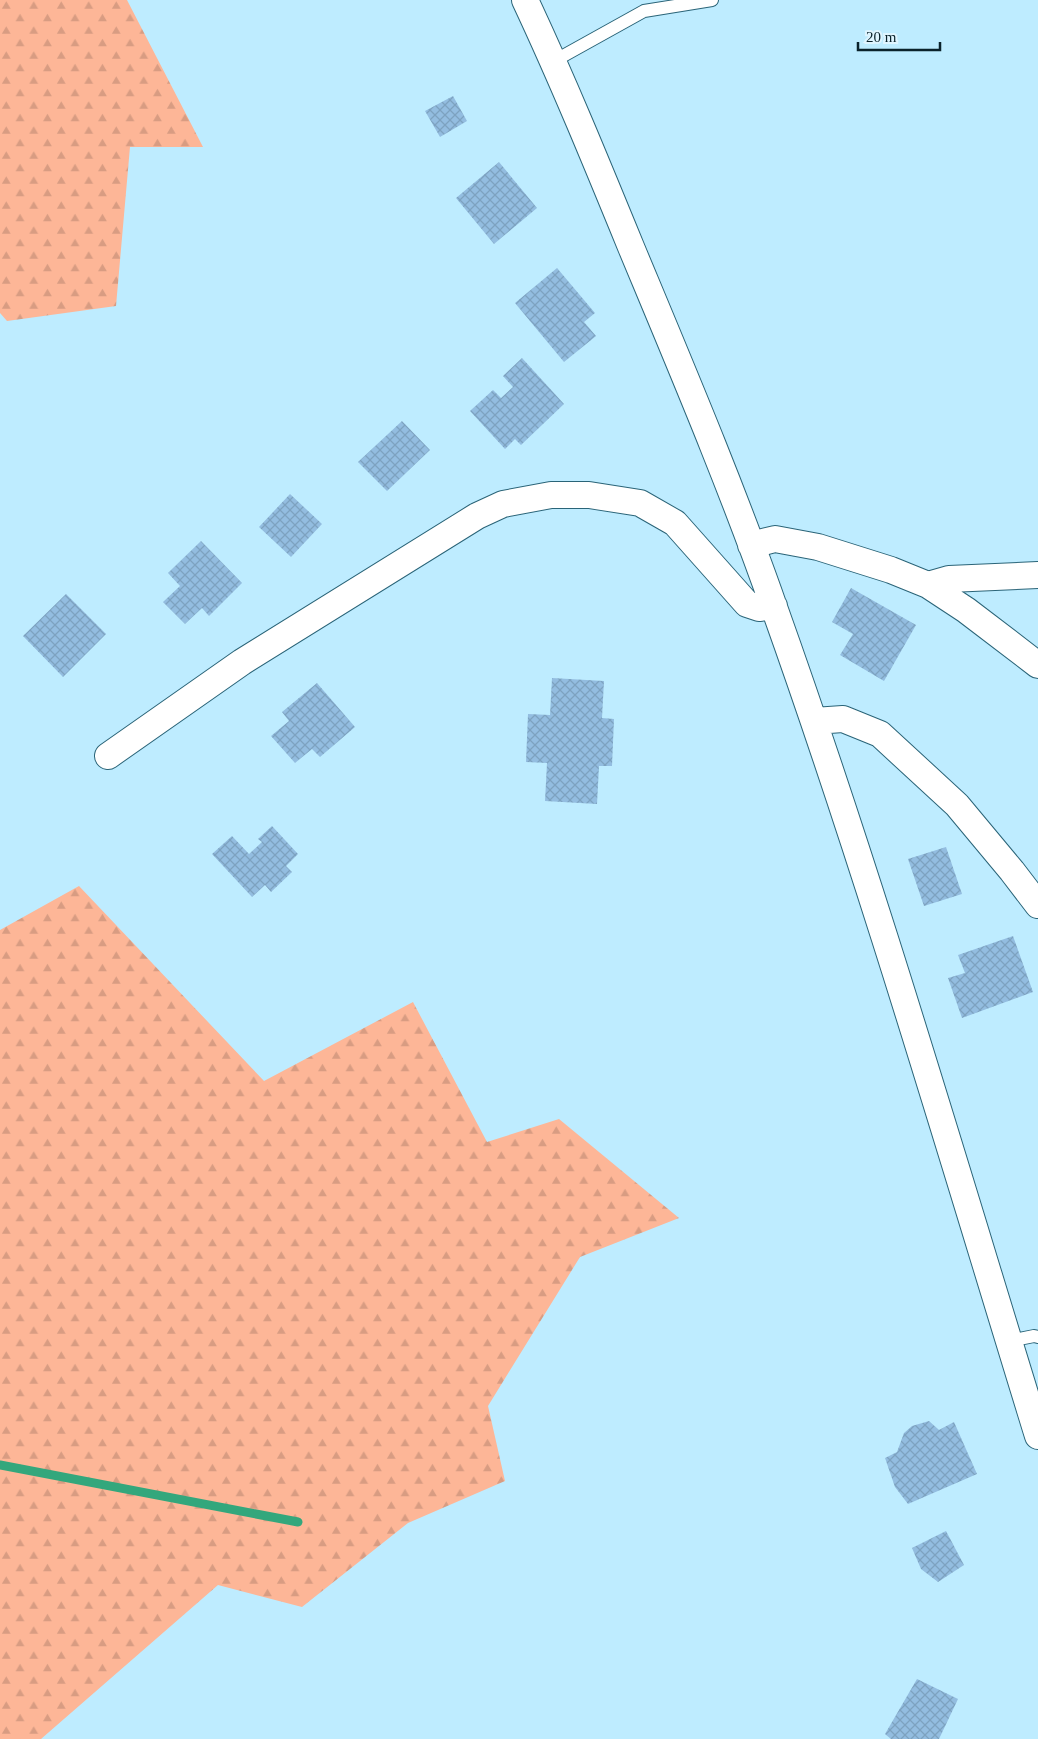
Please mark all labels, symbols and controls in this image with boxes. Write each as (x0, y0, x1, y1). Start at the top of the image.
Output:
scale bar (858, 20, 940, 52)
text: 20 m (866, 29, 897, 45)

